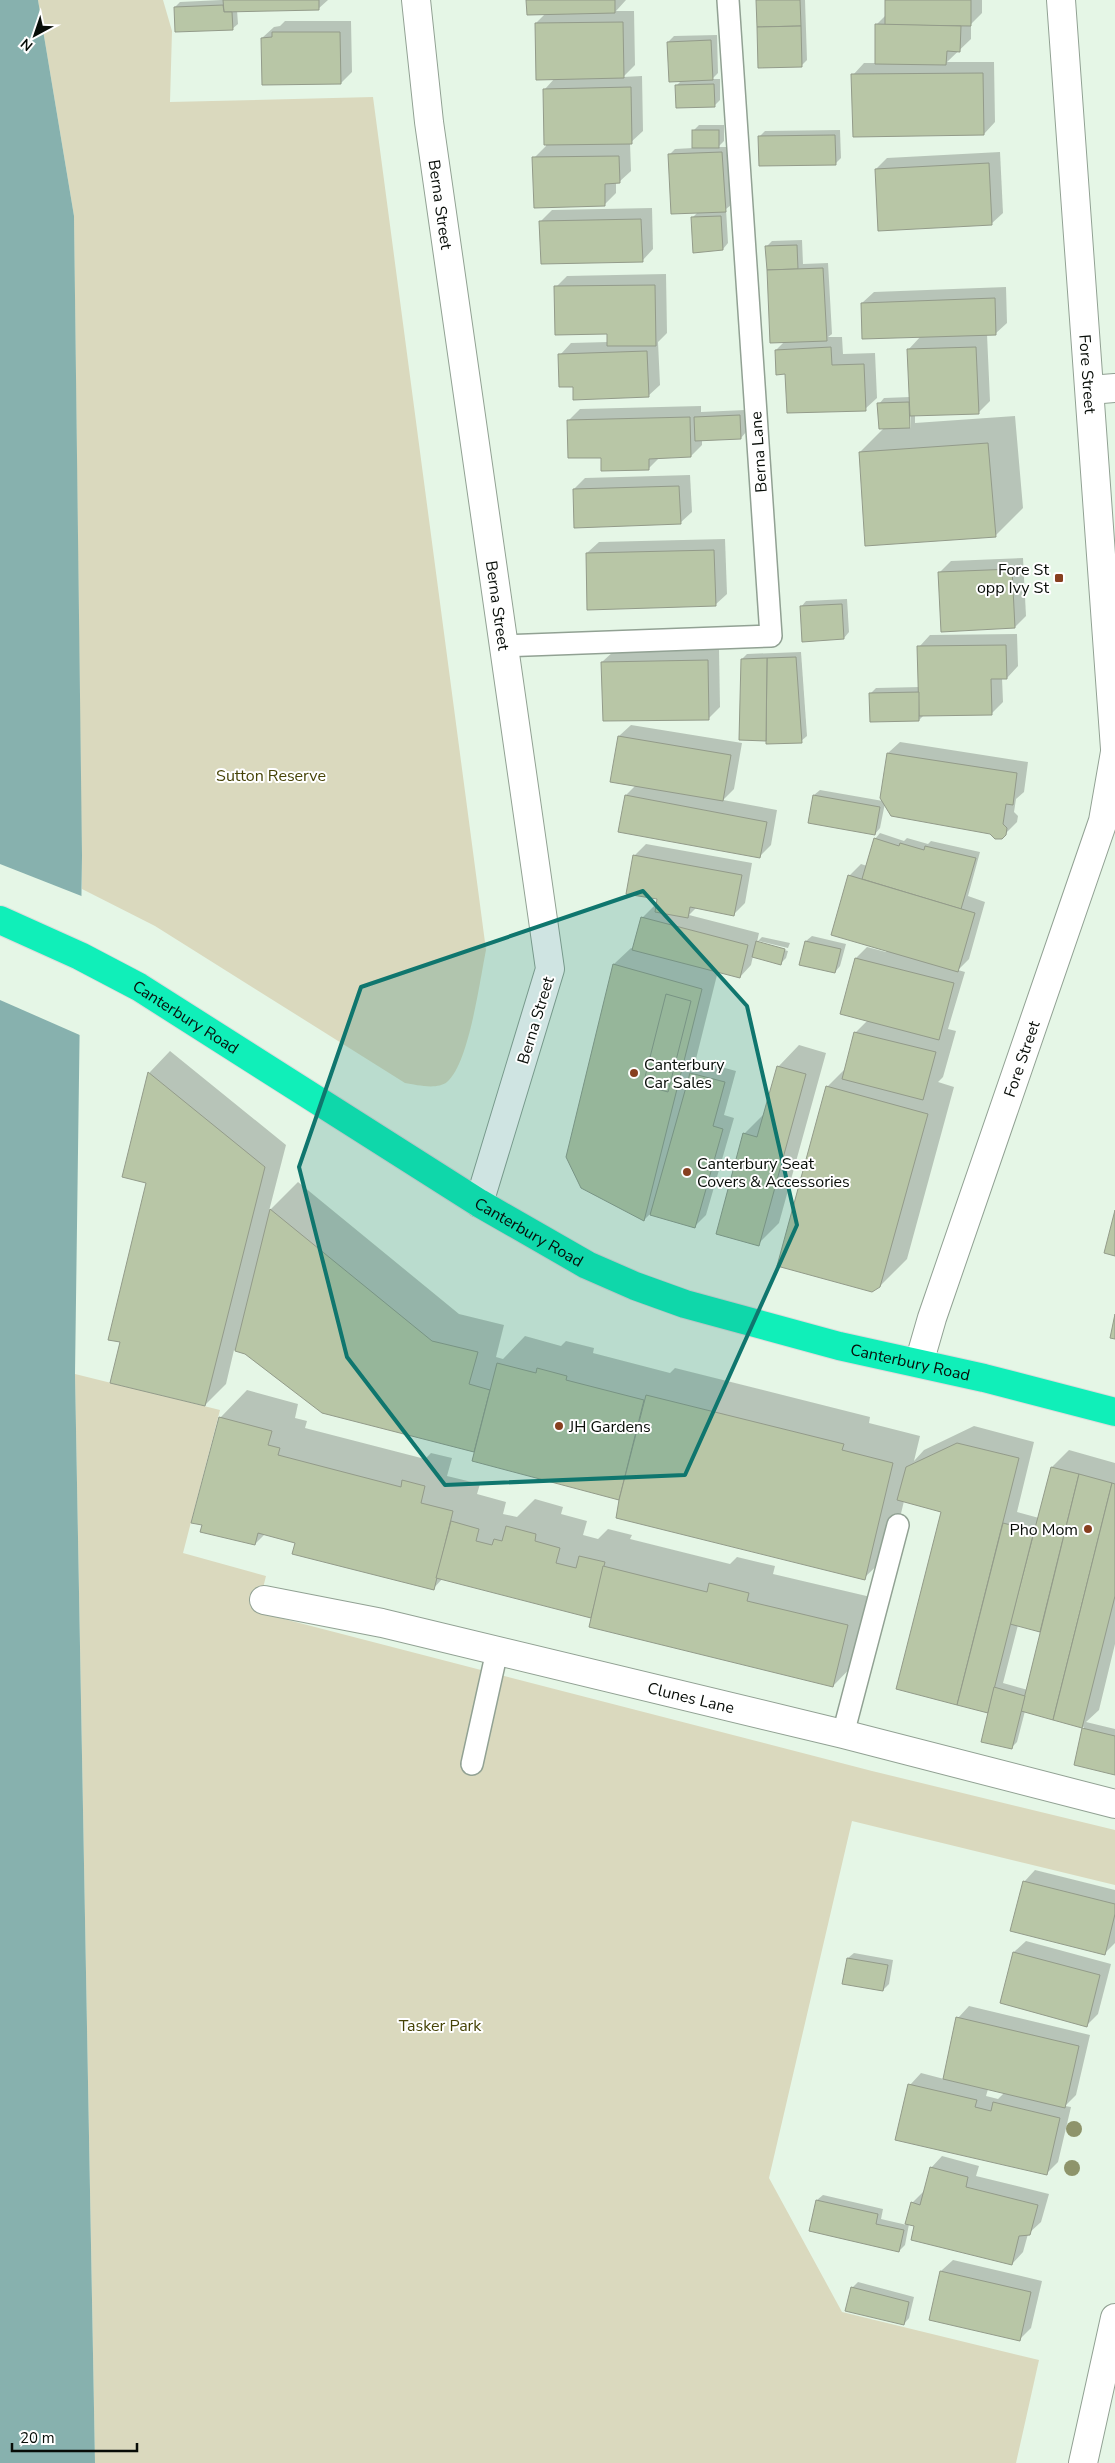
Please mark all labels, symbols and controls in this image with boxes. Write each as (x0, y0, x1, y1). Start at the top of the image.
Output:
north arrow (10, 10, 60, 60)
text: N (17, 34, 37, 55)
street label: Berna Street (423, 158, 457, 251)
street label: Fore Street (1073, 334, 1101, 415)
street label: Berna Lane (745, 411, 773, 493)
street label: Berna Street (480, 559, 514, 652)
place label: Fore St opp Ivy St (977, 559, 1049, 599)
marker: Fore St opp Ivy St (1053, 572, 1065, 584)
park label: Sutton Reserve (216, 765, 326, 787)
street label: Berna Street (512, 973, 560, 1067)
street label: Canterbury Road (129, 976, 243, 1060)
street label: Fore Street (999, 1018, 1046, 1100)
place label: Canterbury Car Sales (644, 1054, 725, 1094)
marker: Canterbury Car Sales (628, 1067, 640, 1079)
place label: Canterbury Seat Covers & Accessories (697, 1153, 850, 1193)
marker: Canterbury Seat Covers & Accessories (681, 1166, 693, 1178)
street label: Canterbury Road (470, 1193, 587, 1273)
street label: Canterbury Road (848, 1339, 972, 1387)
place label: JH Gardens (568, 1416, 651, 1438)
marker: JH Gardens (553, 1420, 565, 1432)
place label: Pho Mom (1010, 1519, 1078, 1541)
marker: Pho Mom (1082, 1523, 1094, 1535)
street label: Clunes Lane (645, 1677, 736, 1719)
park label: Tasker Park (399, 2015, 482, 2037)
scale bar (12, 2420, 138, 2452)
text: 20 m (20, 2428, 55, 2448)

